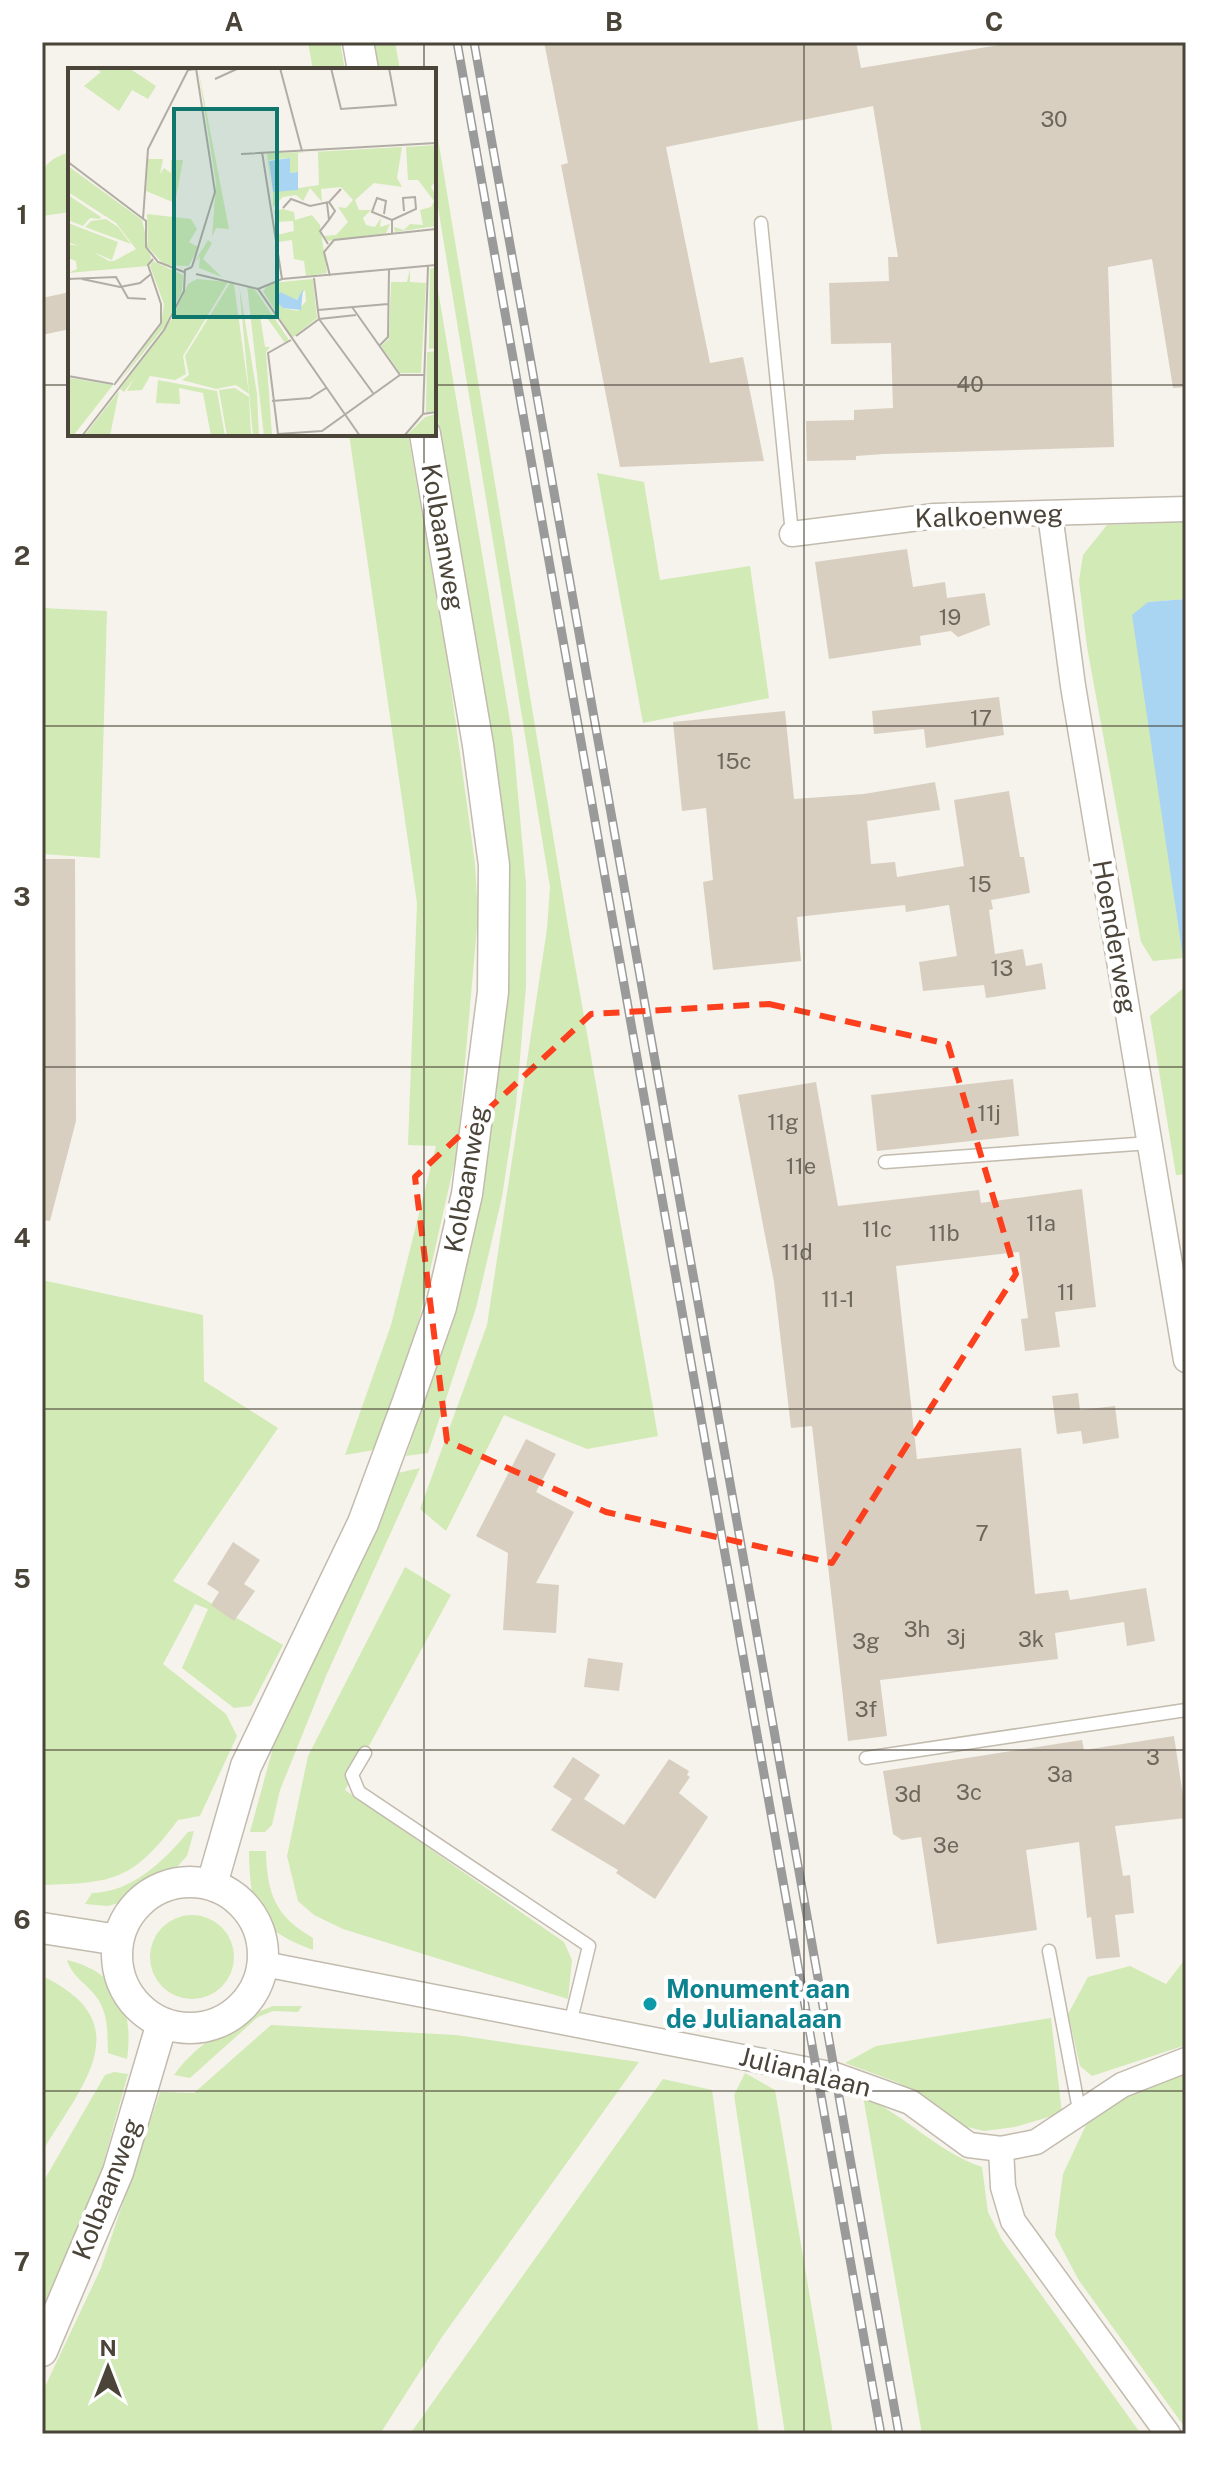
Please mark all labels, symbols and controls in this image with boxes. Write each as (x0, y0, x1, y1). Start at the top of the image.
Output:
text: A (225, 6, 244, 37)
text: B (605, 6, 623, 37)
text: C (985, 6, 1003, 37)
inset map (68, 68, 436, 436)
house number: 30 (1040, 106, 1068, 132)
text: 1 (16, 199, 28, 230)
house number: 40 (956, 371, 984, 397)
street label: Kolbaanweg (415, 461, 472, 613)
street label: Kalkoenweg (914, 497, 1064, 534)
text: 2 (14, 540, 30, 571)
house number: 19 (939, 604, 961, 630)
house number: 17 (970, 705, 992, 731)
house number: 15c (716, 748, 752, 774)
street label: Hoenderweg (1087, 858, 1144, 1016)
house number: 15 (968, 871, 992, 897)
text: 3 (13, 881, 31, 912)
house number: 13 (991, 955, 1013, 981)
house number: 11j (977, 1100, 1001, 1126)
street label: Kolbaanweg (437, 1103, 494, 1255)
house number: 11g (767, 1109, 799, 1135)
house number: 11e (786, 1153, 816, 1179)
house number: 11a (1026, 1210, 1056, 1236)
house number: 11c (862, 1216, 892, 1242)
house number: 11b (928, 1220, 960, 1246)
text: 4 (13, 1222, 31, 1253)
house number: 11d (781, 1239, 813, 1265)
house number: 11 (1057, 1279, 1075, 1305)
house number: 11-1 (821, 1286, 855, 1312)
house number: 7 (975, 1520, 989, 1546)
text: 5 (13, 1563, 31, 1594)
house number: 3h (904, 1616, 930, 1642)
house number: 3j (946, 1624, 966, 1650)
house number: 3k (1018, 1626, 1044, 1652)
house number: 3g (852, 1628, 880, 1654)
house number: 3f (855, 1696, 878, 1722)
house number: 3 (1146, 1744, 1160, 1770)
house number: 3a (1047, 1761, 1073, 1787)
house number: 3c (956, 1779, 982, 1805)
house number: 3d (895, 1781, 921, 1807)
house number: 3e (933, 1832, 959, 1858)
text: 6 (13, 1904, 31, 1935)
place label: Monument aan de Julianalaan (666, 1973, 850, 2034)
marker: Monument aan de Julianalaan (641, 1995, 659, 2013)
street label: Julianalaan (736, 2040, 874, 2103)
street label: Kolbaanweg (65, 2114, 148, 2264)
text: 7 (14, 2246, 30, 2277)
north arrow (68, 2328, 148, 2408)
text: N (99, 2335, 117, 2361)

